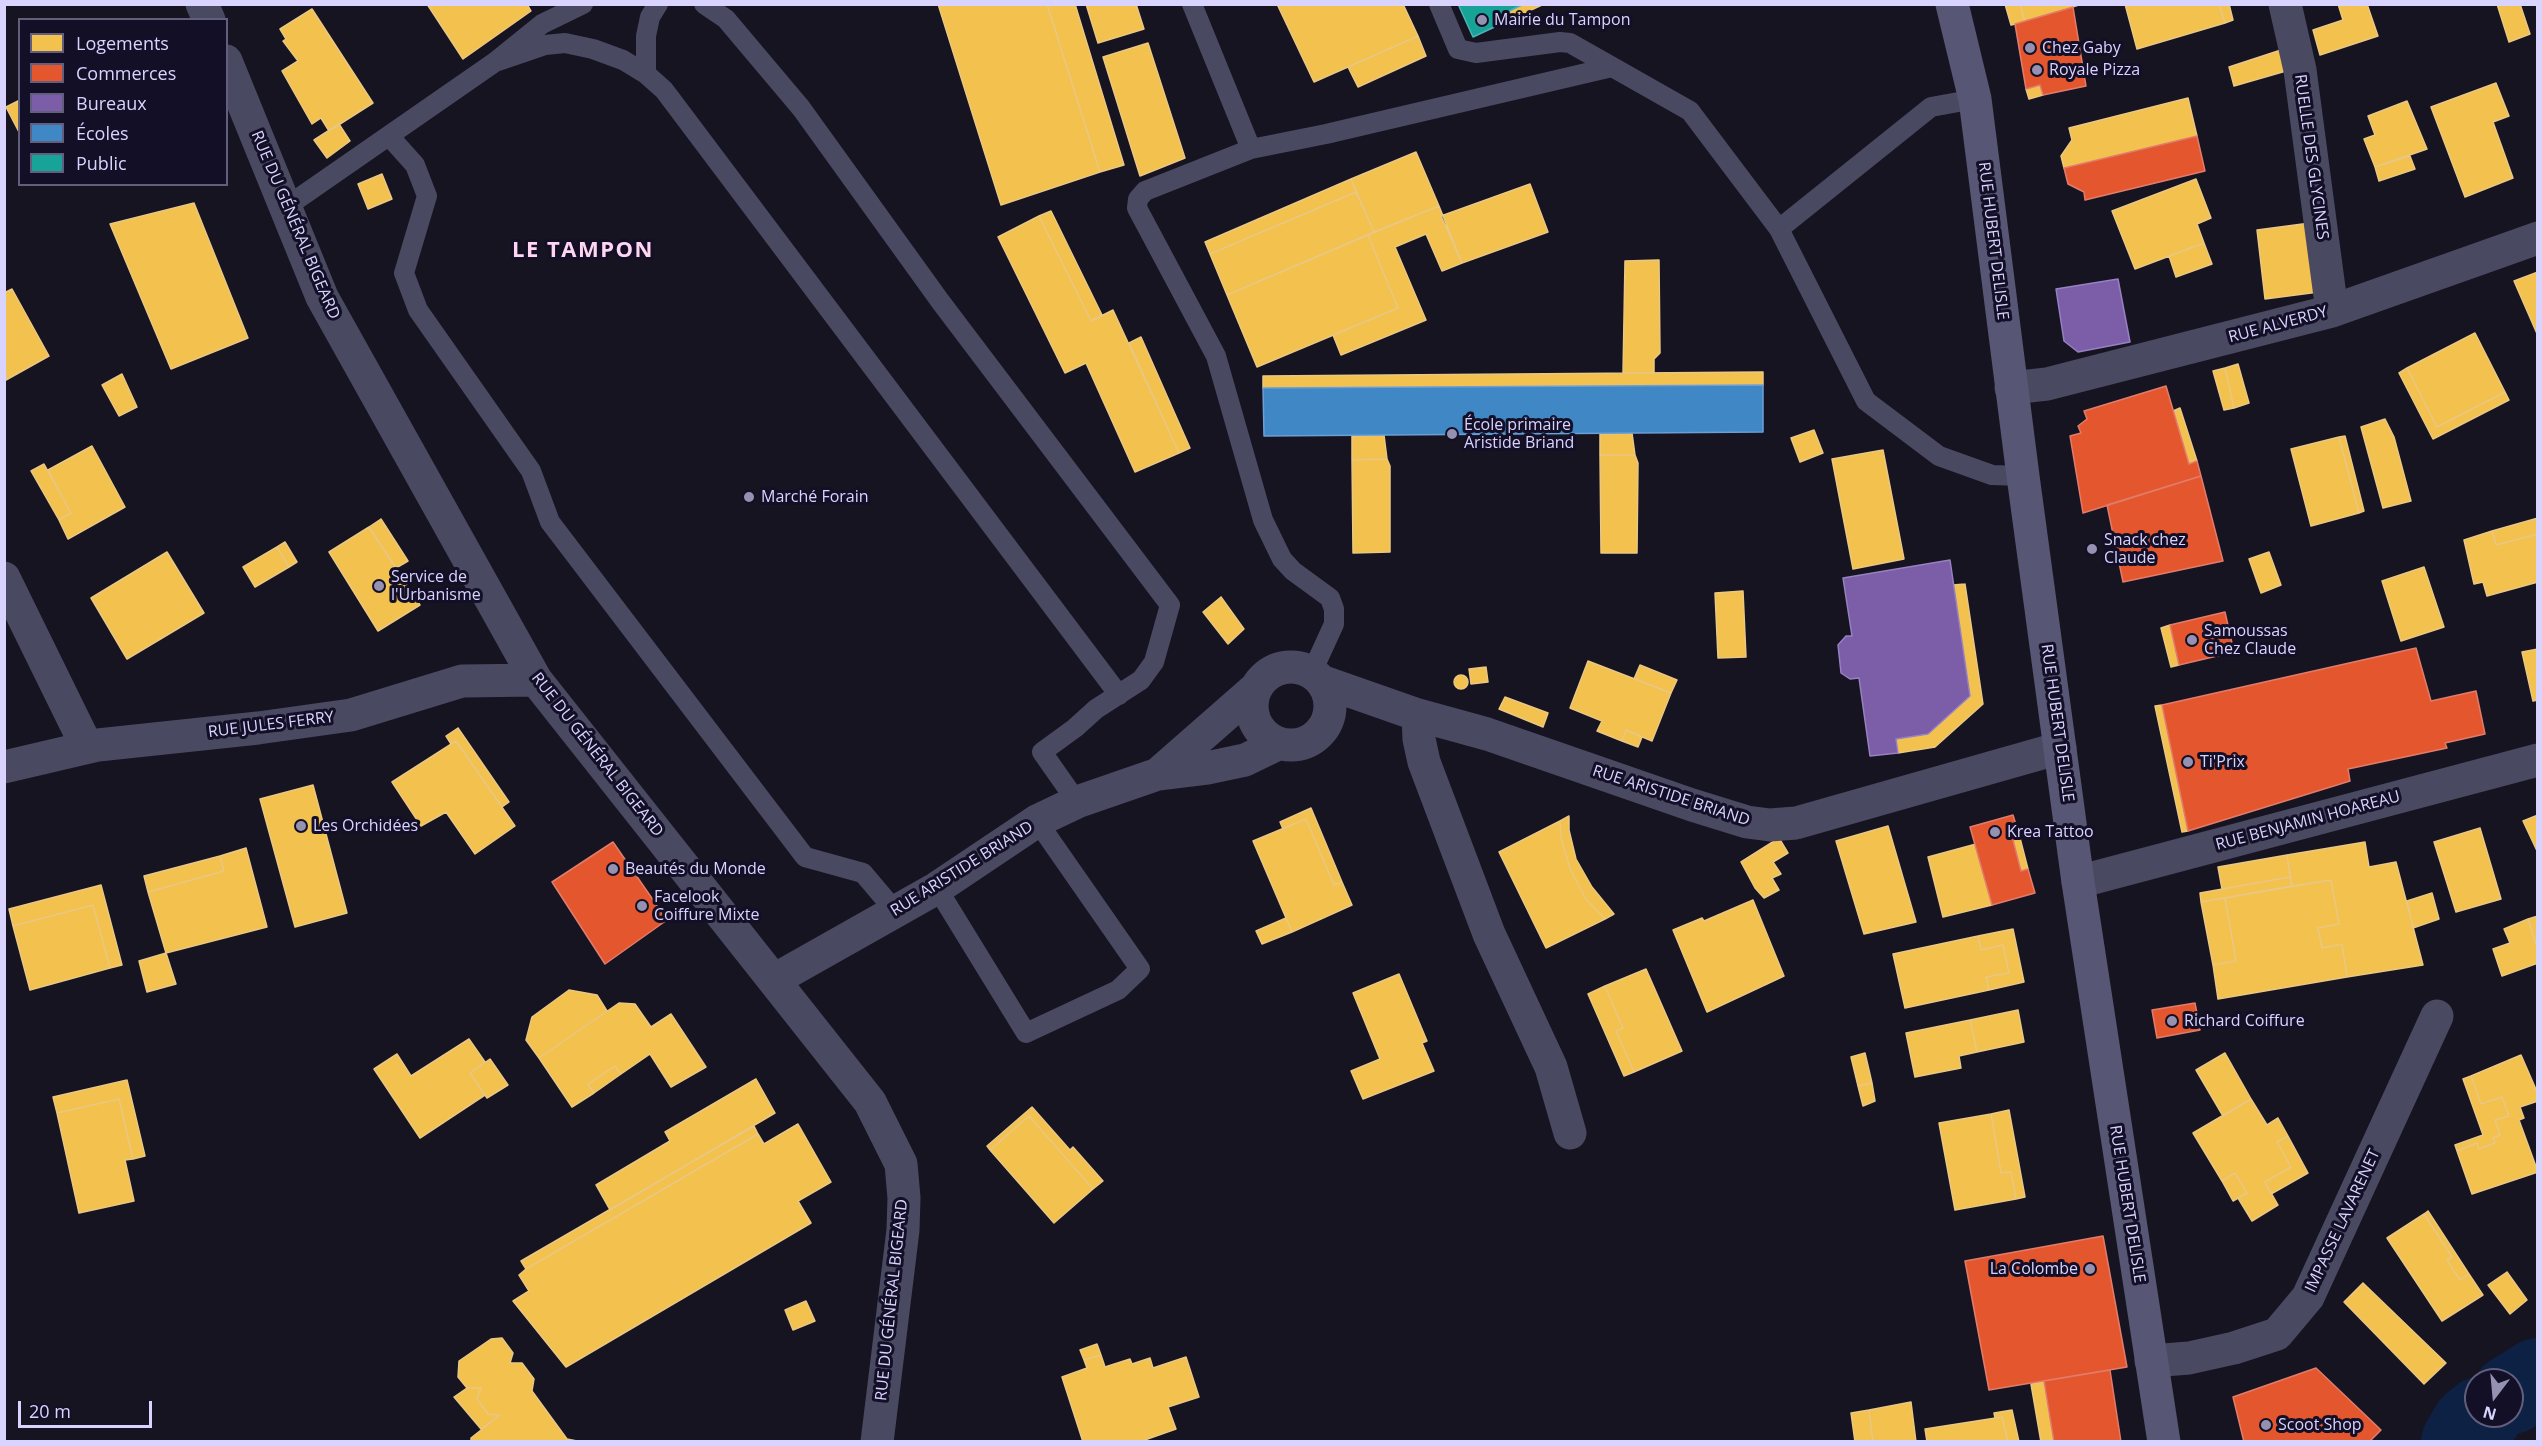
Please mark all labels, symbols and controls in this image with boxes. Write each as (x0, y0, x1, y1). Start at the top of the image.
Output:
place label: Mairie du Tampon (1494, 10, 1631, 30)
marker: Mairie du Tampon (1475, 13, 1489, 27)
legend (18, 18, 228, 186)
text: Logements (76, 31, 169, 55)
place label: Chez Gaby (2042, 38, 2121, 58)
marker: Chez Gaby (2023, 41, 2037, 55)
place label: Royale Pizza (2049, 60, 2140, 80)
text: Commerces (76, 61, 176, 85)
marker: Royale Pizza (2030, 63, 2044, 77)
street label: RUELLE DES GLYCINES (2290, 73, 2332, 241)
text: Bureaux (76, 91, 147, 115)
text: Écoles (76, 121, 129, 145)
street label: RUE DU GÉNÉRAL BIGEARD (247, 128, 343, 322)
text: Public (76, 151, 127, 175)
street label: RUE HUBERT DELISLE (1974, 161, 2012, 321)
district label: LE TAMPON (512, 238, 654, 264)
street label: RUE ALVERDY (2226, 303, 2330, 347)
place label: École primaire Aristide Briand (1464, 415, 1574, 453)
marker: École primaire Aristide Briand (1445, 427, 1459, 441)
place label: Marché Forain (761, 487, 869, 507)
marker: Marché Forain (742, 490, 756, 504)
place label: Snack chez Claude (2104, 530, 2186, 568)
marker: Snack chez Claude (2085, 542, 2099, 556)
place label: Service de l'Urbanisme (391, 567, 481, 605)
marker: Service de l'Urbanisme (372, 579, 386, 593)
place label: Samoussas Chez Claude (2204, 621, 2296, 659)
marker: Samoussas Chez Claude (2185, 633, 2199, 647)
street label: RUE HUBERT DELISLE (2036, 643, 2078, 803)
street label: RUE DU GÉNÉRAL BIGEARD (527, 669, 667, 841)
street label: RUE JULES FERRY (207, 708, 335, 742)
place label: Ti'Prix (2200, 752, 2245, 772)
marker: Ti'Prix (2181, 755, 2195, 769)
street label: RUE ARISTIDE BRIAND (1590, 761, 1752, 831)
street label: RUE BENJAMIN HOAREAU (2214, 787, 2402, 855)
place label: Les Orchidées (313, 816, 418, 836)
street label: RUE ARISTIDE BRIAND (887, 817, 1037, 921)
marker: Les Orchidées (294, 819, 308, 833)
place label: Krea Tattoo (2007, 822, 2094, 842)
marker: Krea Tattoo (1988, 825, 2002, 839)
place label: Beautés du Monde (625, 859, 766, 879)
marker: Beautés du Monde (606, 862, 620, 876)
place label: Facelook Coiffure Mixte (654, 887, 759, 925)
marker: Facelook Coiffure Mixte (635, 899, 649, 913)
place label: Richard Coiffure (2184, 1011, 2305, 1031)
marker: Richard Coiffure (2165, 1014, 2179, 1028)
street label: RUE HUBERT DELISLE (2105, 1124, 2149, 1284)
street label: IMPASSE LAVARENET (2301, 1146, 2385, 1296)
street label: RUE DU GÉNÉRAL BIGEARD (872, 1198, 912, 1402)
place label: La Colombe (1990, 1259, 2078, 1279)
marker: La Colombe (2083, 1262, 2097, 1276)
north arrow (2464, 1368, 2524, 1428)
scale bar (21, 1389, 154, 1427)
text: 20 m (29, 1399, 71, 1423)
text: N (2480, 1401, 2499, 1426)
place label: Scoot Shop (2278, 1415, 2362, 1435)
marker: Scoot Shop (2259, 1418, 2273, 1432)

